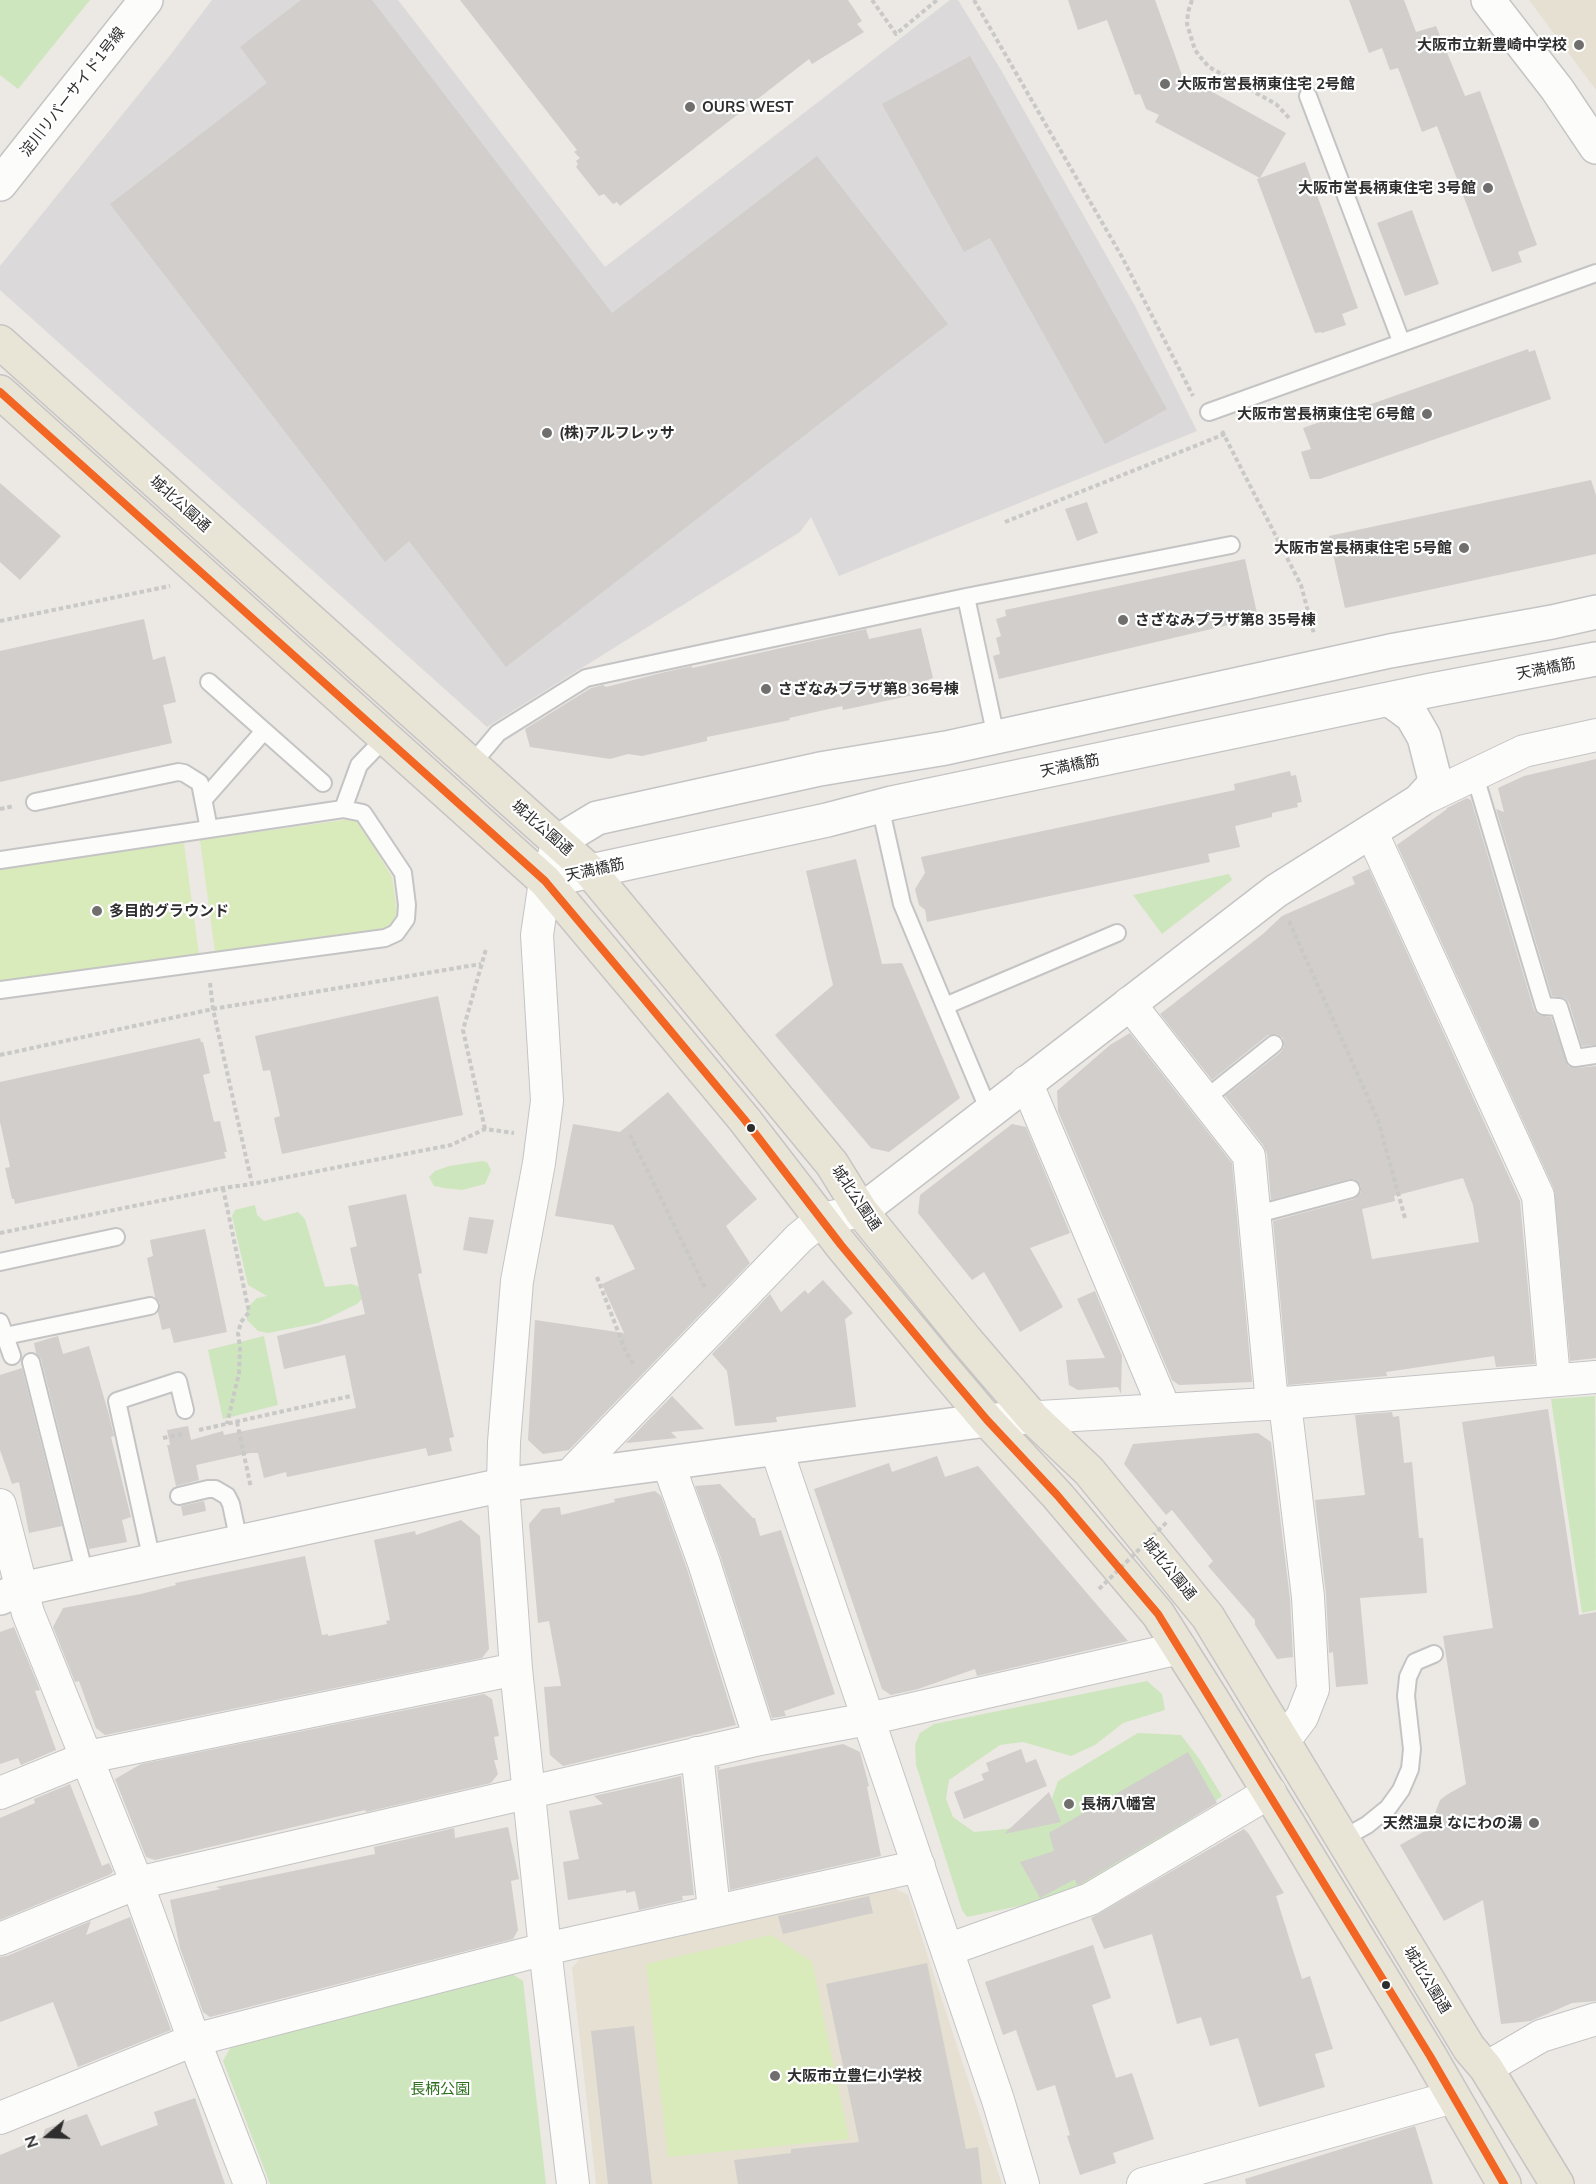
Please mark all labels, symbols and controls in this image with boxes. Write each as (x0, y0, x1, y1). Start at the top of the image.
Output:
street label: 淀川リバーサイド1号線 (17, 24, 129, 160)
place label: 大阪市立新豊崎中学校 (1417, 36, 1567, 54)
marker: 大阪市立新豊崎中学校 (1572, 38, 1586, 52)
place label: 大阪市営長柄東住宅 2号館 (1177, 75, 1355, 93)
marker: 大阪市営長柄東住宅 2号館 (1158, 77, 1172, 91)
place label: OURS WEST (702, 98, 794, 116)
marker: OURS WEST (683, 100, 697, 114)
place label: 大阪市営長柄東住宅 3号館 (1298, 179, 1476, 197)
marker: 大阪市営長柄東住宅 3号館 (1481, 181, 1495, 195)
place label: 大阪市営長柄東住宅 6号館 (1237, 405, 1415, 423)
marker: 大阪市営長柄東住宅 6号館 (1420, 407, 1434, 421)
place label: (株)アルフレッサ (559, 424, 675, 442)
marker: (株)アルフレッサ (540, 426, 554, 440)
street label: 城北公園通 (146, 472, 214, 536)
place label: 大阪市営長柄東住宅 5号館 (1274, 539, 1452, 557)
marker: 大阪市営長柄東住宅 5号館 (1457, 541, 1471, 555)
place label: さざなみプラザ第8 35号棟 (1135, 611, 1316, 629)
marker: さざなみプラザ第8 35号棟 (1116, 613, 1130, 627)
street label: 天満橋筋 (1515, 654, 1577, 684)
place label: さざなみプラザ第8 36号棟 (778, 680, 959, 698)
marker: さざなみプラザ第8 36号棟 (759, 682, 773, 696)
street label: 天満橋筋 (1039, 751, 1101, 781)
street label: 城北公園通 (508, 797, 576, 859)
street label: 天満橋筋 (564, 855, 626, 885)
place label: 多目的グラウンド (109, 902, 229, 920)
marker: 多目的グラウンド (90, 904, 104, 918)
unlabelled marker (745, 1122, 757, 1134)
street label: 城北公園通 (828, 1162, 884, 1234)
street label: 城北公園通 (1138, 1534, 1200, 1604)
place label: 長柄八幡宮 (1081, 1795, 1156, 1813)
marker: 長柄八幡宮 (1062, 1797, 1076, 1811)
place label: 天然温泉 なにわの湯 (1383, 1814, 1522, 1832)
marker: 天然温泉 なにわの湯 (1527, 1816, 1541, 1830)
street label: 城北公園通 (1400, 1943, 1454, 2017)
unlabelled marker (1380, 1979, 1392, 1991)
place label: 大阪市立豊仁小学校 (787, 2067, 922, 2085)
marker: 大阪市立豊仁小学校 (768, 2069, 782, 2083)
park label: 長柄公園 (410, 2080, 470, 2098)
north arrow (18, 2106, 78, 2166)
text: N (20, 2133, 42, 2151)

